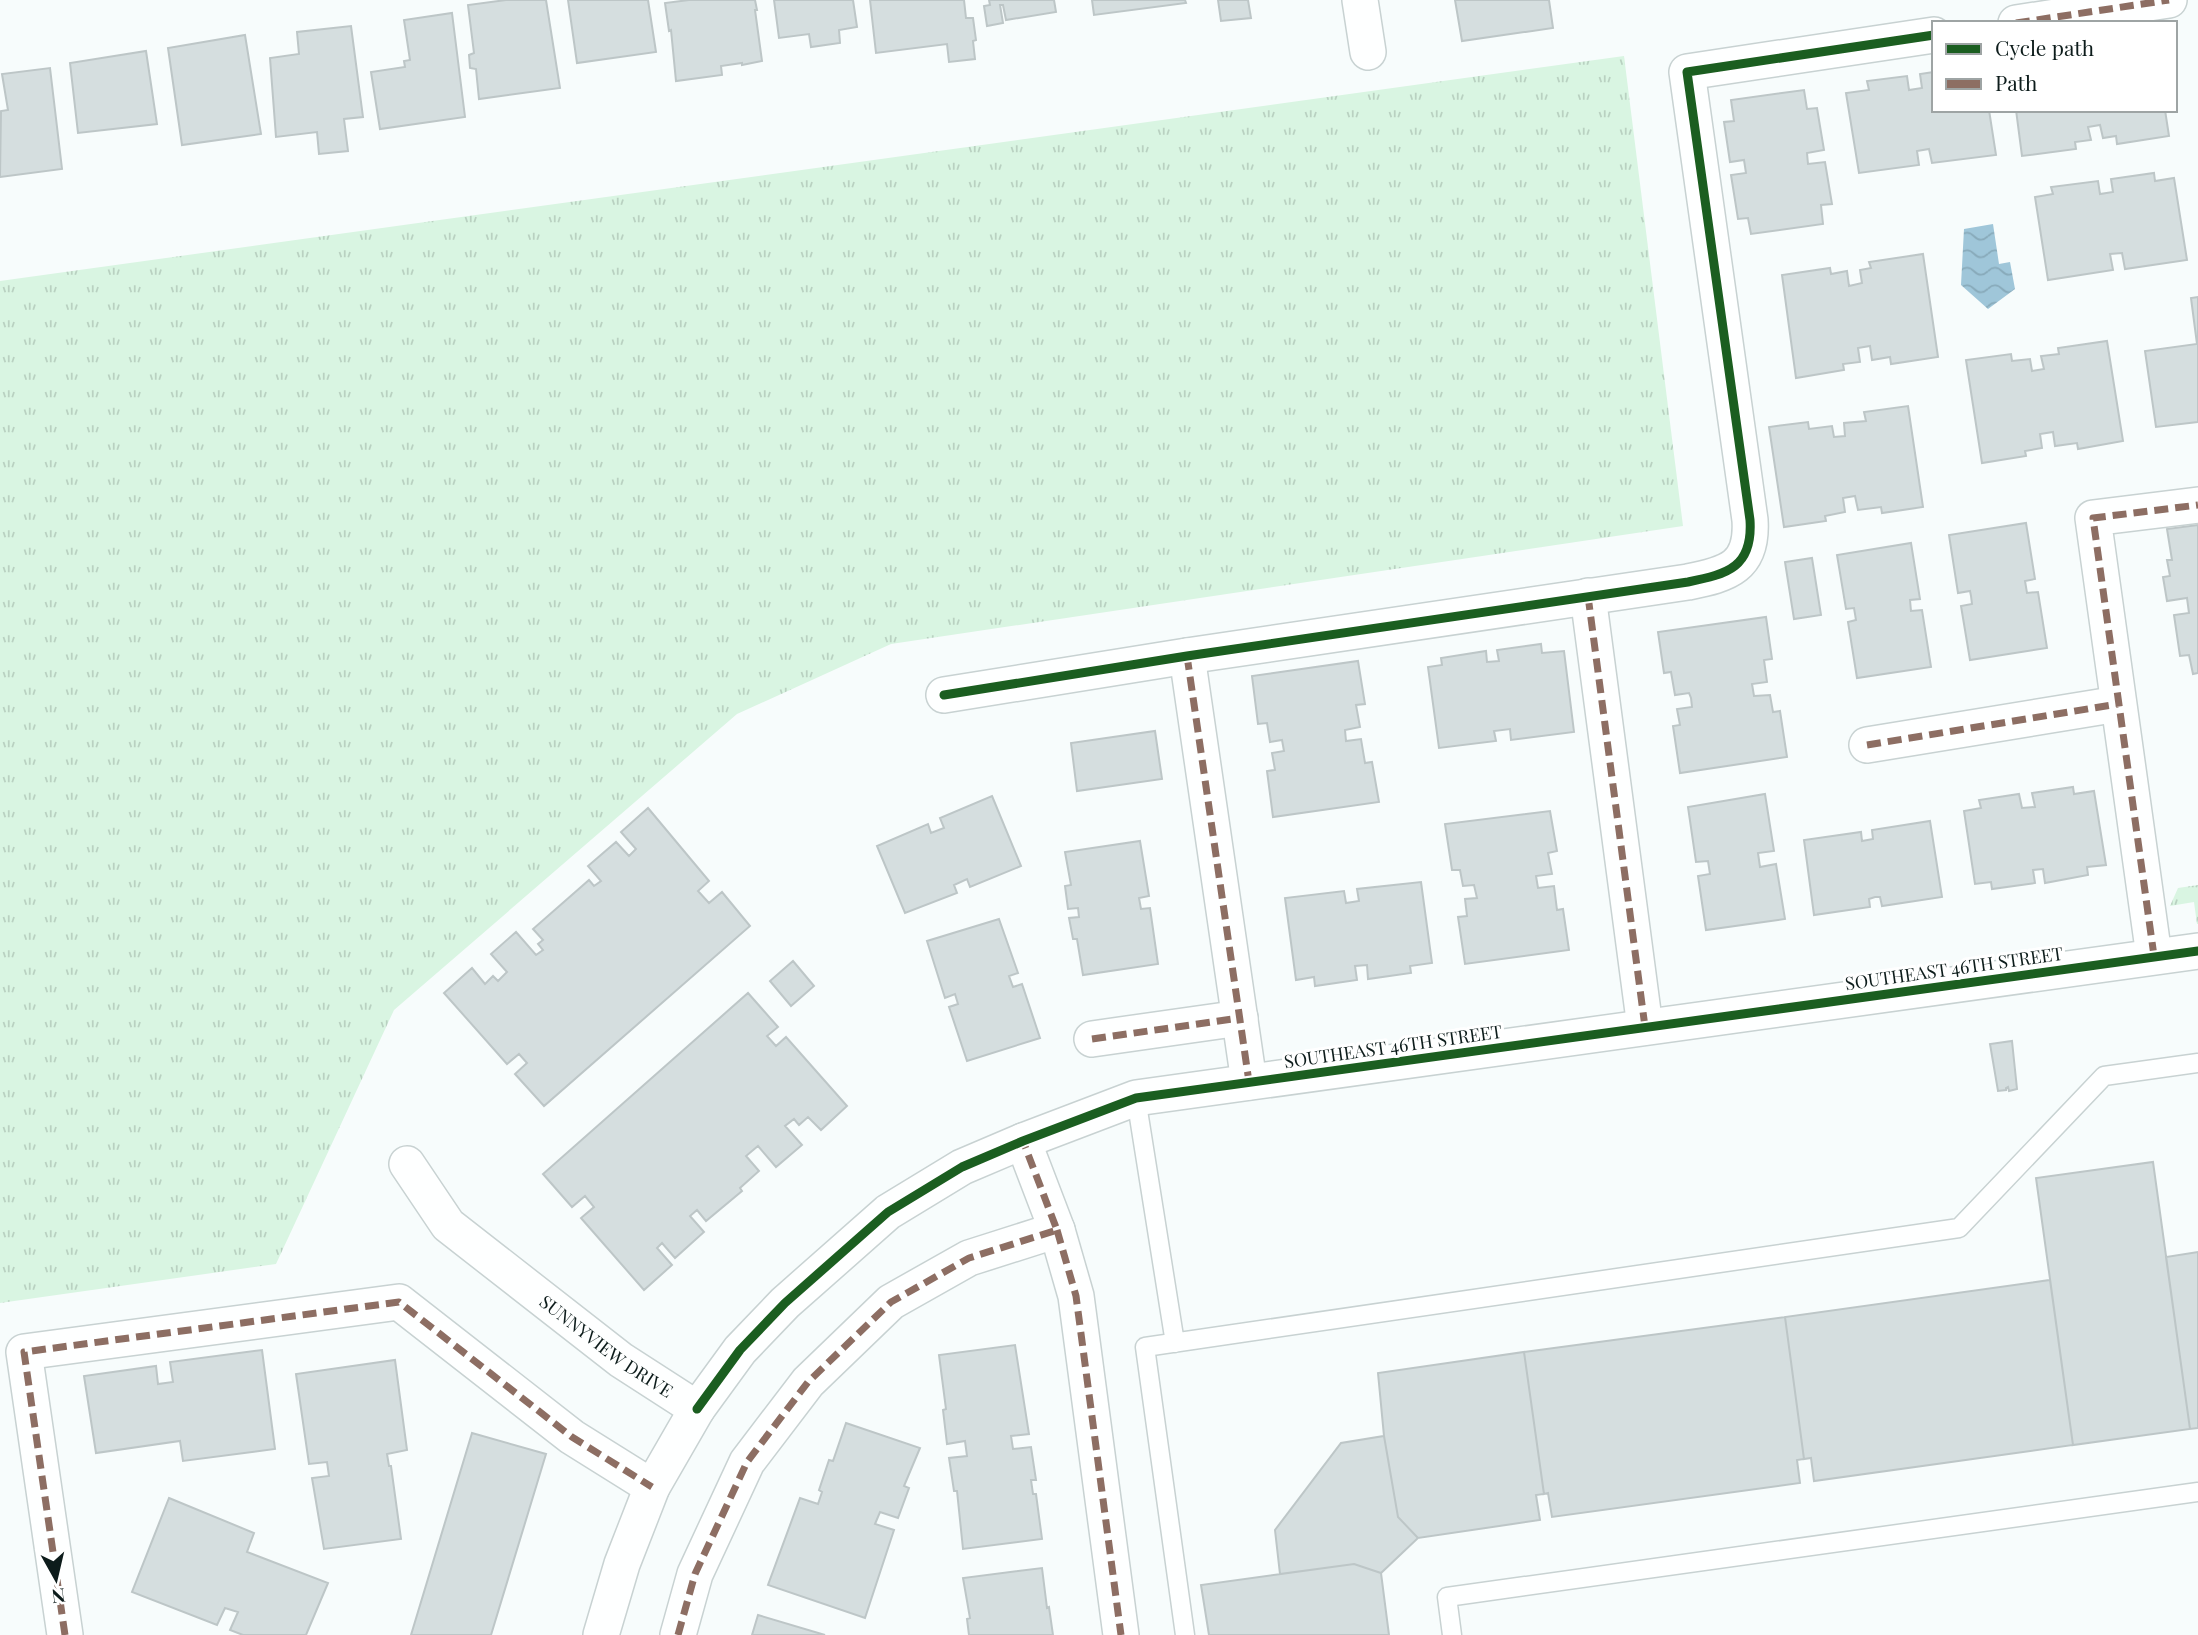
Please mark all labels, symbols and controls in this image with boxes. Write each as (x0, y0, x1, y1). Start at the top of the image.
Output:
legend (1932, 21, 2177, 112)
text: Cycle path (1995, 33, 2095, 61)
text: Path (1995, 68, 2038, 96)
street label: SOUTHEAST 46TH STREET (1843, 941, 2065, 995)
street label: SOUTHEAST 46TH STREET (1282, 1019, 1504, 1073)
street label: SUNNYVIEW DRIVE (535, 1289, 678, 1403)
north arrow (21, 1544, 91, 1614)
text: N (50, 1583, 67, 1611)

